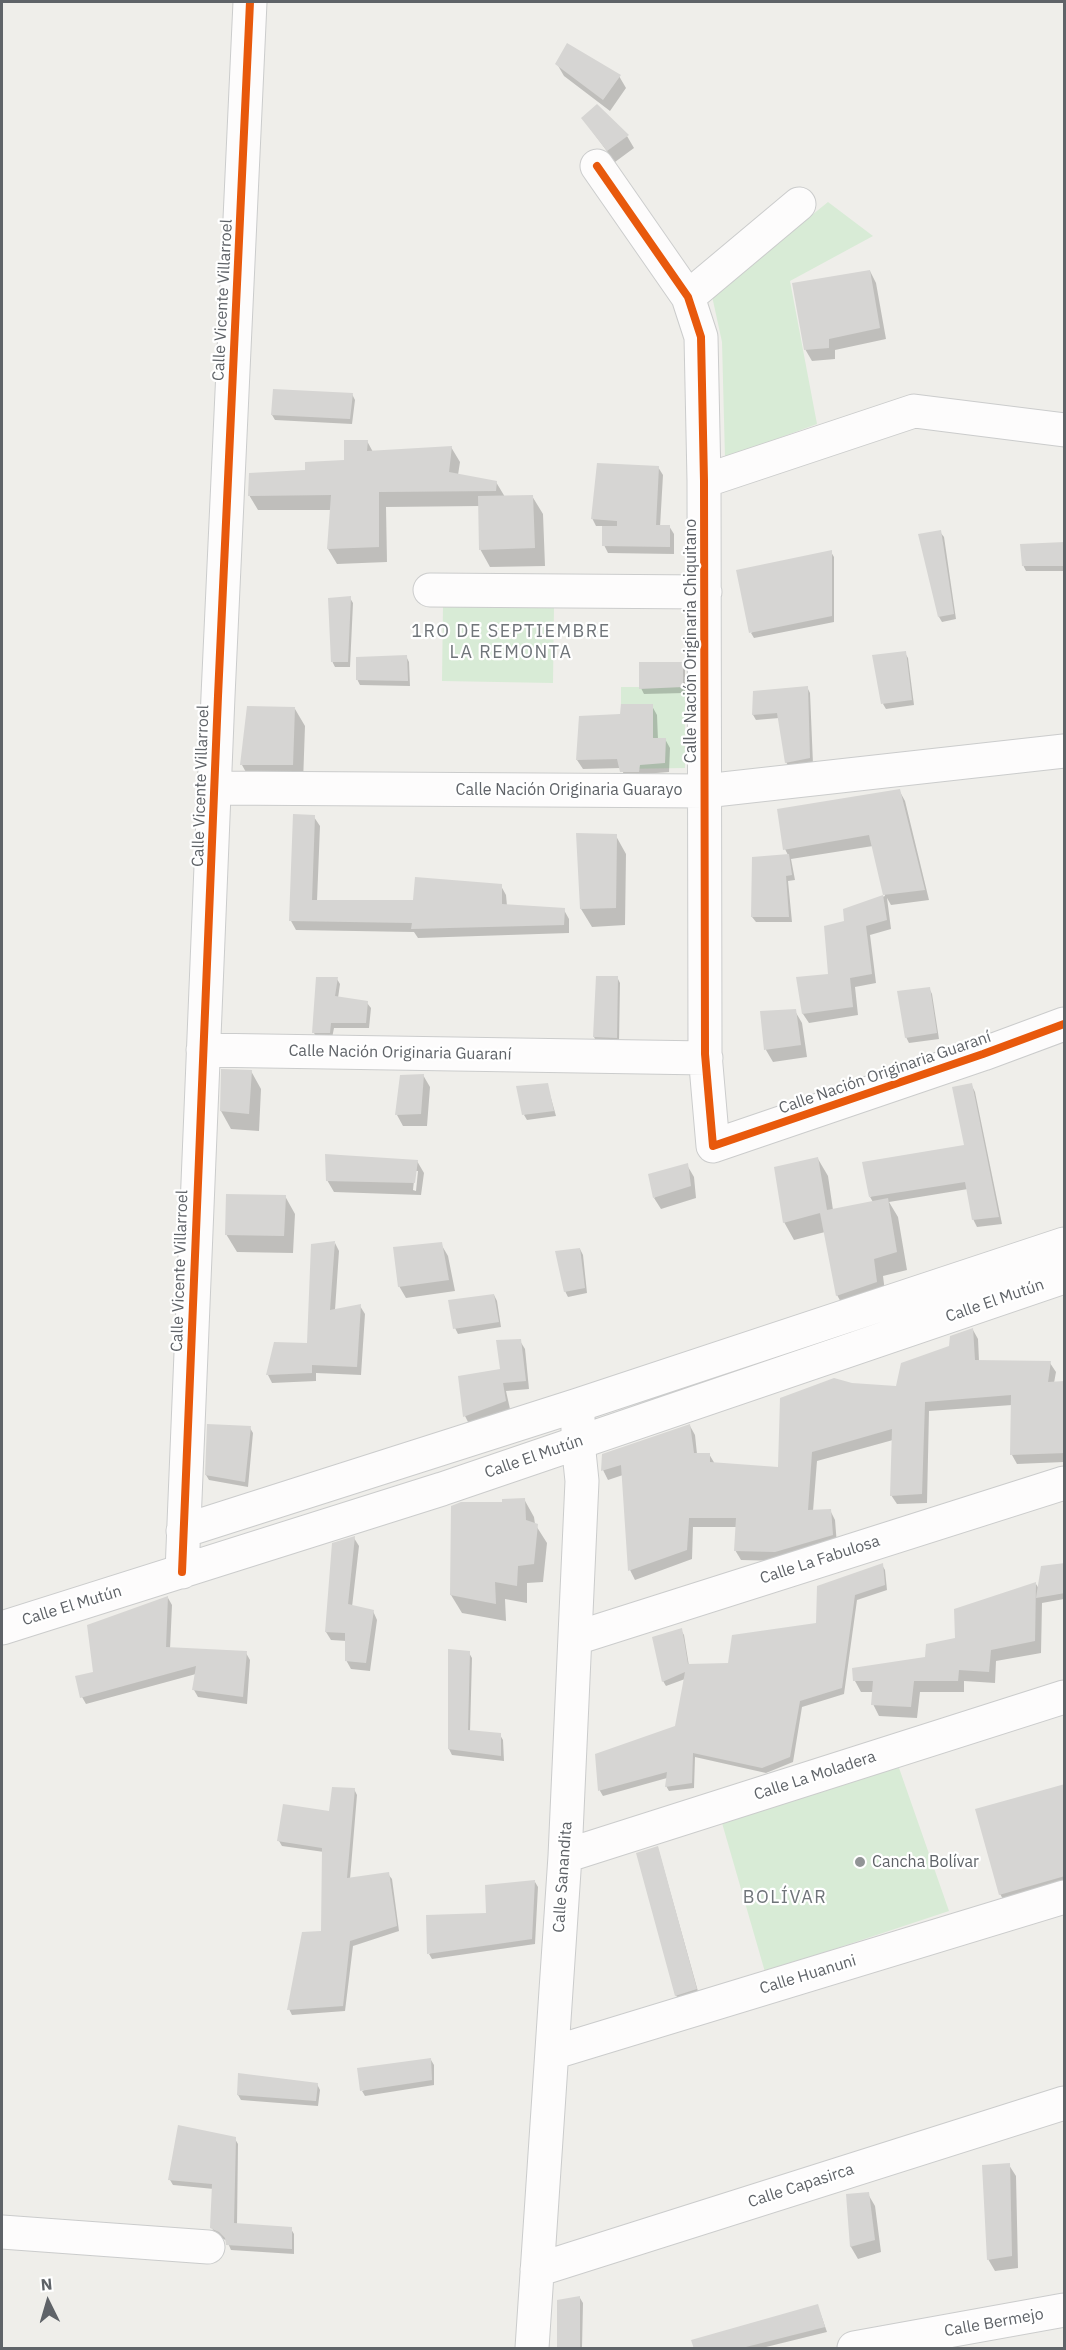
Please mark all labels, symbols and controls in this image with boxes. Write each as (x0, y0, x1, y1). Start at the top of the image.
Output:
street label: Calle Vicente Villarroel (209, 219, 237, 381)
street label: Calle Nación Originaria Chiquitano (681, 519, 701, 763)
district label: 1RO DE SEPTIEMBRE LA REMONTA (411, 621, 611, 664)
street label: Calle Vicente Villarroel (189, 705, 213, 867)
street label: Calle Nación Originaria Guarayo (456, 780, 682, 800)
street label: Calle Nación Originaria Guaraní (776, 1028, 994, 1118)
street label: Calle Nación Originaria Guaraní (288, 1041, 512, 1065)
street label: Calle Vicente Villarroel (168, 1190, 192, 1352)
street label: Calle El Mutún (943, 1275, 1047, 1327)
street label: Calle El Mutún (482, 1431, 586, 1483)
street label: Calle La Fabulosa (758, 1532, 882, 1588)
street label: Calle El Mutún (20, 1582, 124, 1630)
street label: Calle La Moladera (752, 1747, 878, 1805)
street label: Calle Sanandita (550, 1821, 576, 1933)
place label: Cancha Bolívar (872, 1852, 979, 1872)
marker: Cancha Bolívar (853, 1855, 867, 1869)
district label: BOLÍVAR (743, 1887, 827, 1909)
street label: Calle Huanuni (757, 1951, 859, 1999)
street label: Calle Capasirca (746, 2160, 856, 2212)
north arrow (18, 2272, 78, 2332)
text: N (40, 2274, 53, 2295)
street label: Calle Bermejo (943, 2305, 1045, 2341)

